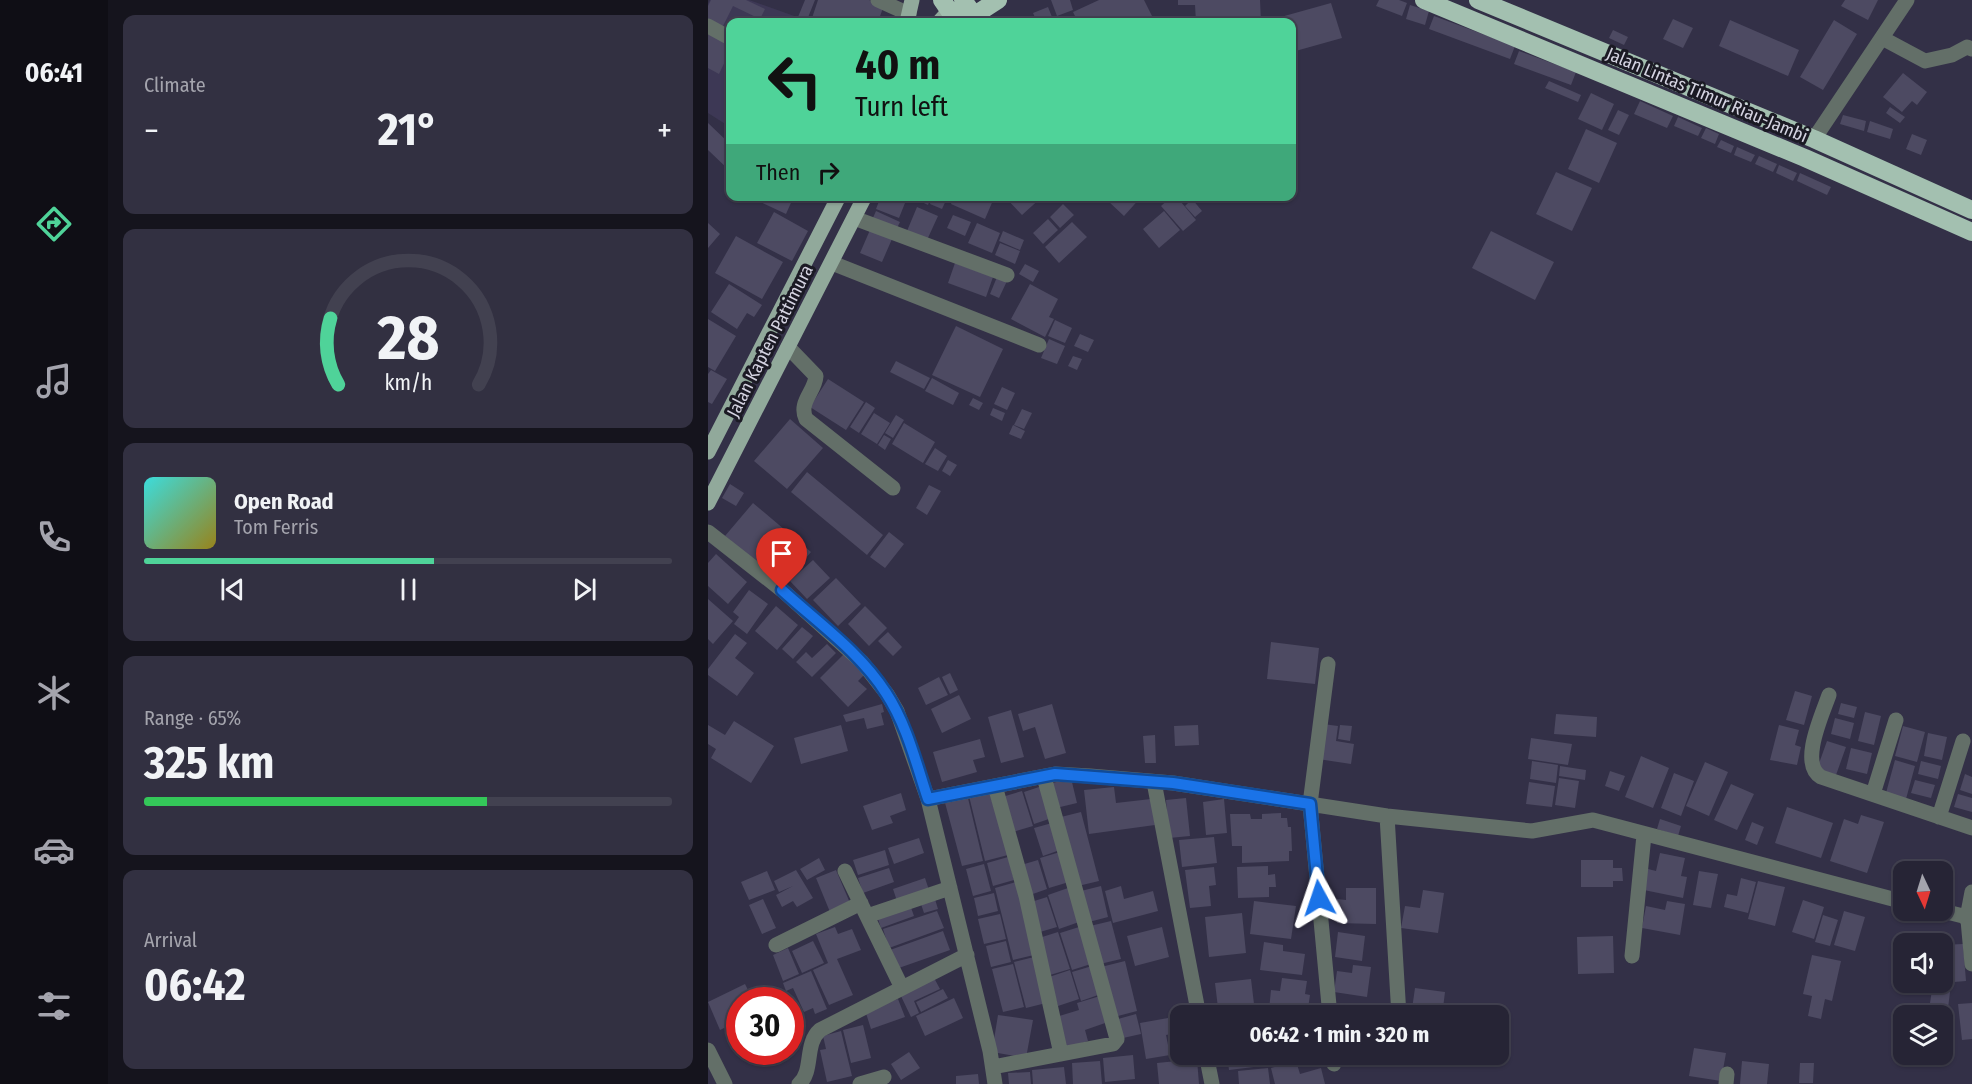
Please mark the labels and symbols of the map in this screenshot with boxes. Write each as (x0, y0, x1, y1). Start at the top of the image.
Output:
street label: Jalan Lintas Timur Riau-Jambi (1603, 43, 1811, 147)
street label: Jalan Kapten Pattimura (722, 261, 818, 421)
pin (756, 528, 807, 590)
north arrow (1893, 861, 1953, 921)
position arrow (1287, 866, 1351, 930)
speed limit sign: 30 (726, 987, 804, 1065)

